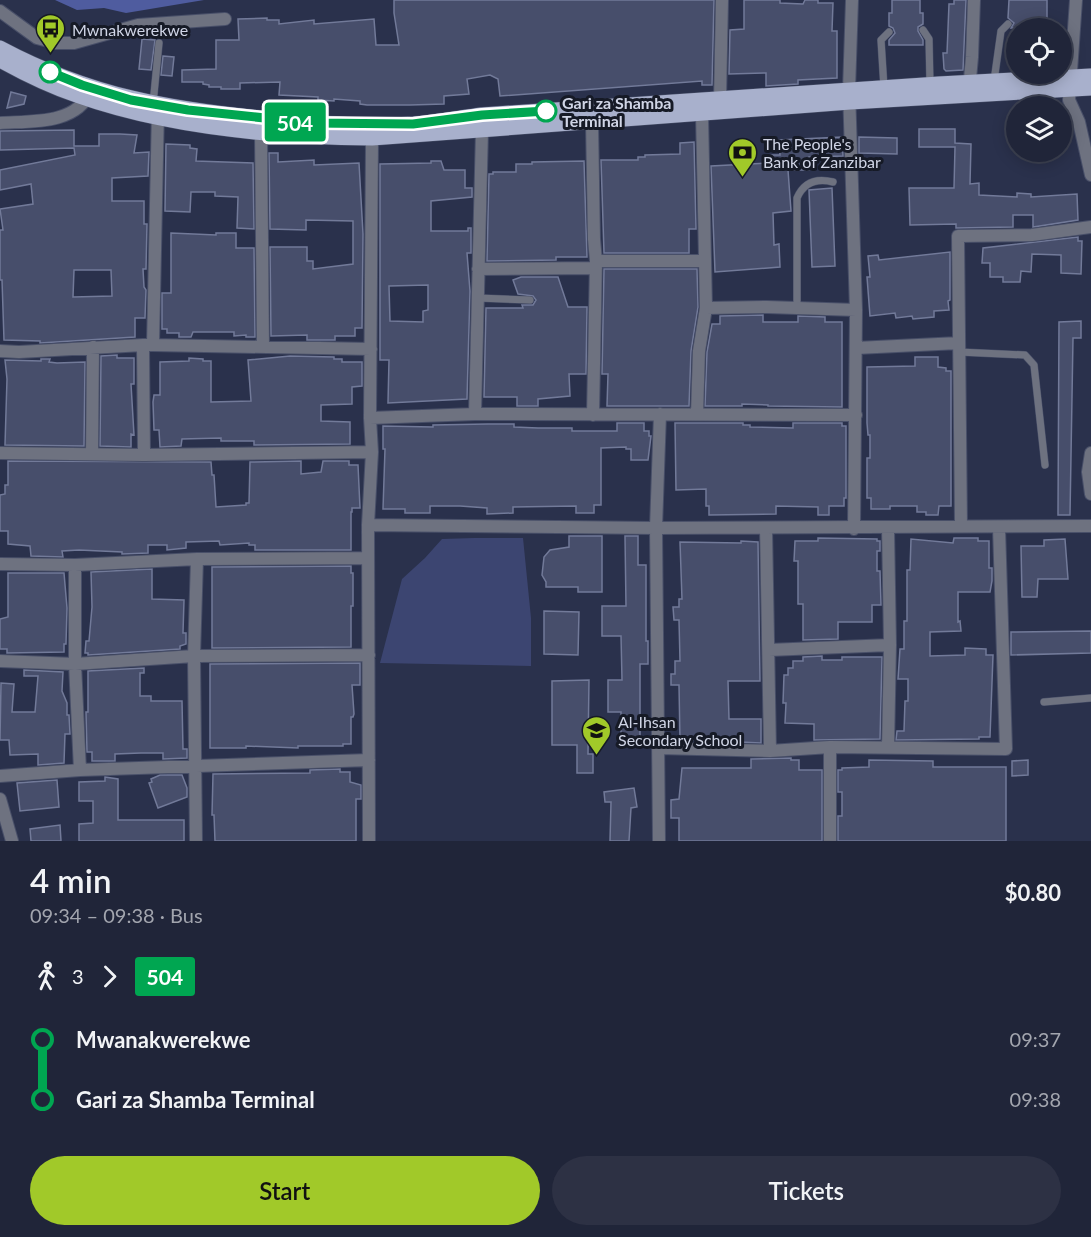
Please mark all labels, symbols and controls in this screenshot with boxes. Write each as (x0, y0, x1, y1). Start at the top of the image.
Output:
bus stop icon: Mwnakwerekwe (35, 13, 67, 55)
map controls (1006, 18, 1072, 162)
button: locate (1006, 18, 1072, 84)
place label: Mwnakwerekwe (72, 20, 188, 39)
unlabelled marker (39, 61, 61, 83)
place label: Gari za Shamba Terminal (562, 93, 671, 130)
button: layers (1006, 96, 1072, 162)
marker: Gari za Shamba Terminal (535, 100, 557, 122)
line badge: 504 (260, 102, 330, 142)
text: 504 (277, 110, 313, 135)
place label: The People's Bank of Zanzibar (763, 134, 881, 171)
bank icon: The People's Bank of Zanzibar (726, 136, 758, 178)
place label: Al-Ihsan Secondary School (618, 712, 742, 749)
school or university icon: Al-Ihsan Secondary School (581, 714, 613, 756)
text: 4 min (30, 860, 111, 900)
text: $0.80 (1005, 879, 1061, 906)
text: 09:34 – 09:38 · Bus (30, 903, 203, 927)
icon: walk (30, 960, 63, 993)
icon: forward (93, 960, 126, 993)
text: 3 (72, 964, 84, 988)
text: 504 (147, 964, 183, 989)
text: Mwanakwerekwe (76, 1026, 250, 1053)
text: 09:37 (1010, 1027, 1061, 1051)
text: Gari za Shamba Terminal (76, 1086, 315, 1113)
text: 09:38 (1010, 1087, 1061, 1111)
button: Start (30, 1156, 540, 1225)
button: Tickets (552, 1156, 1061, 1225)

